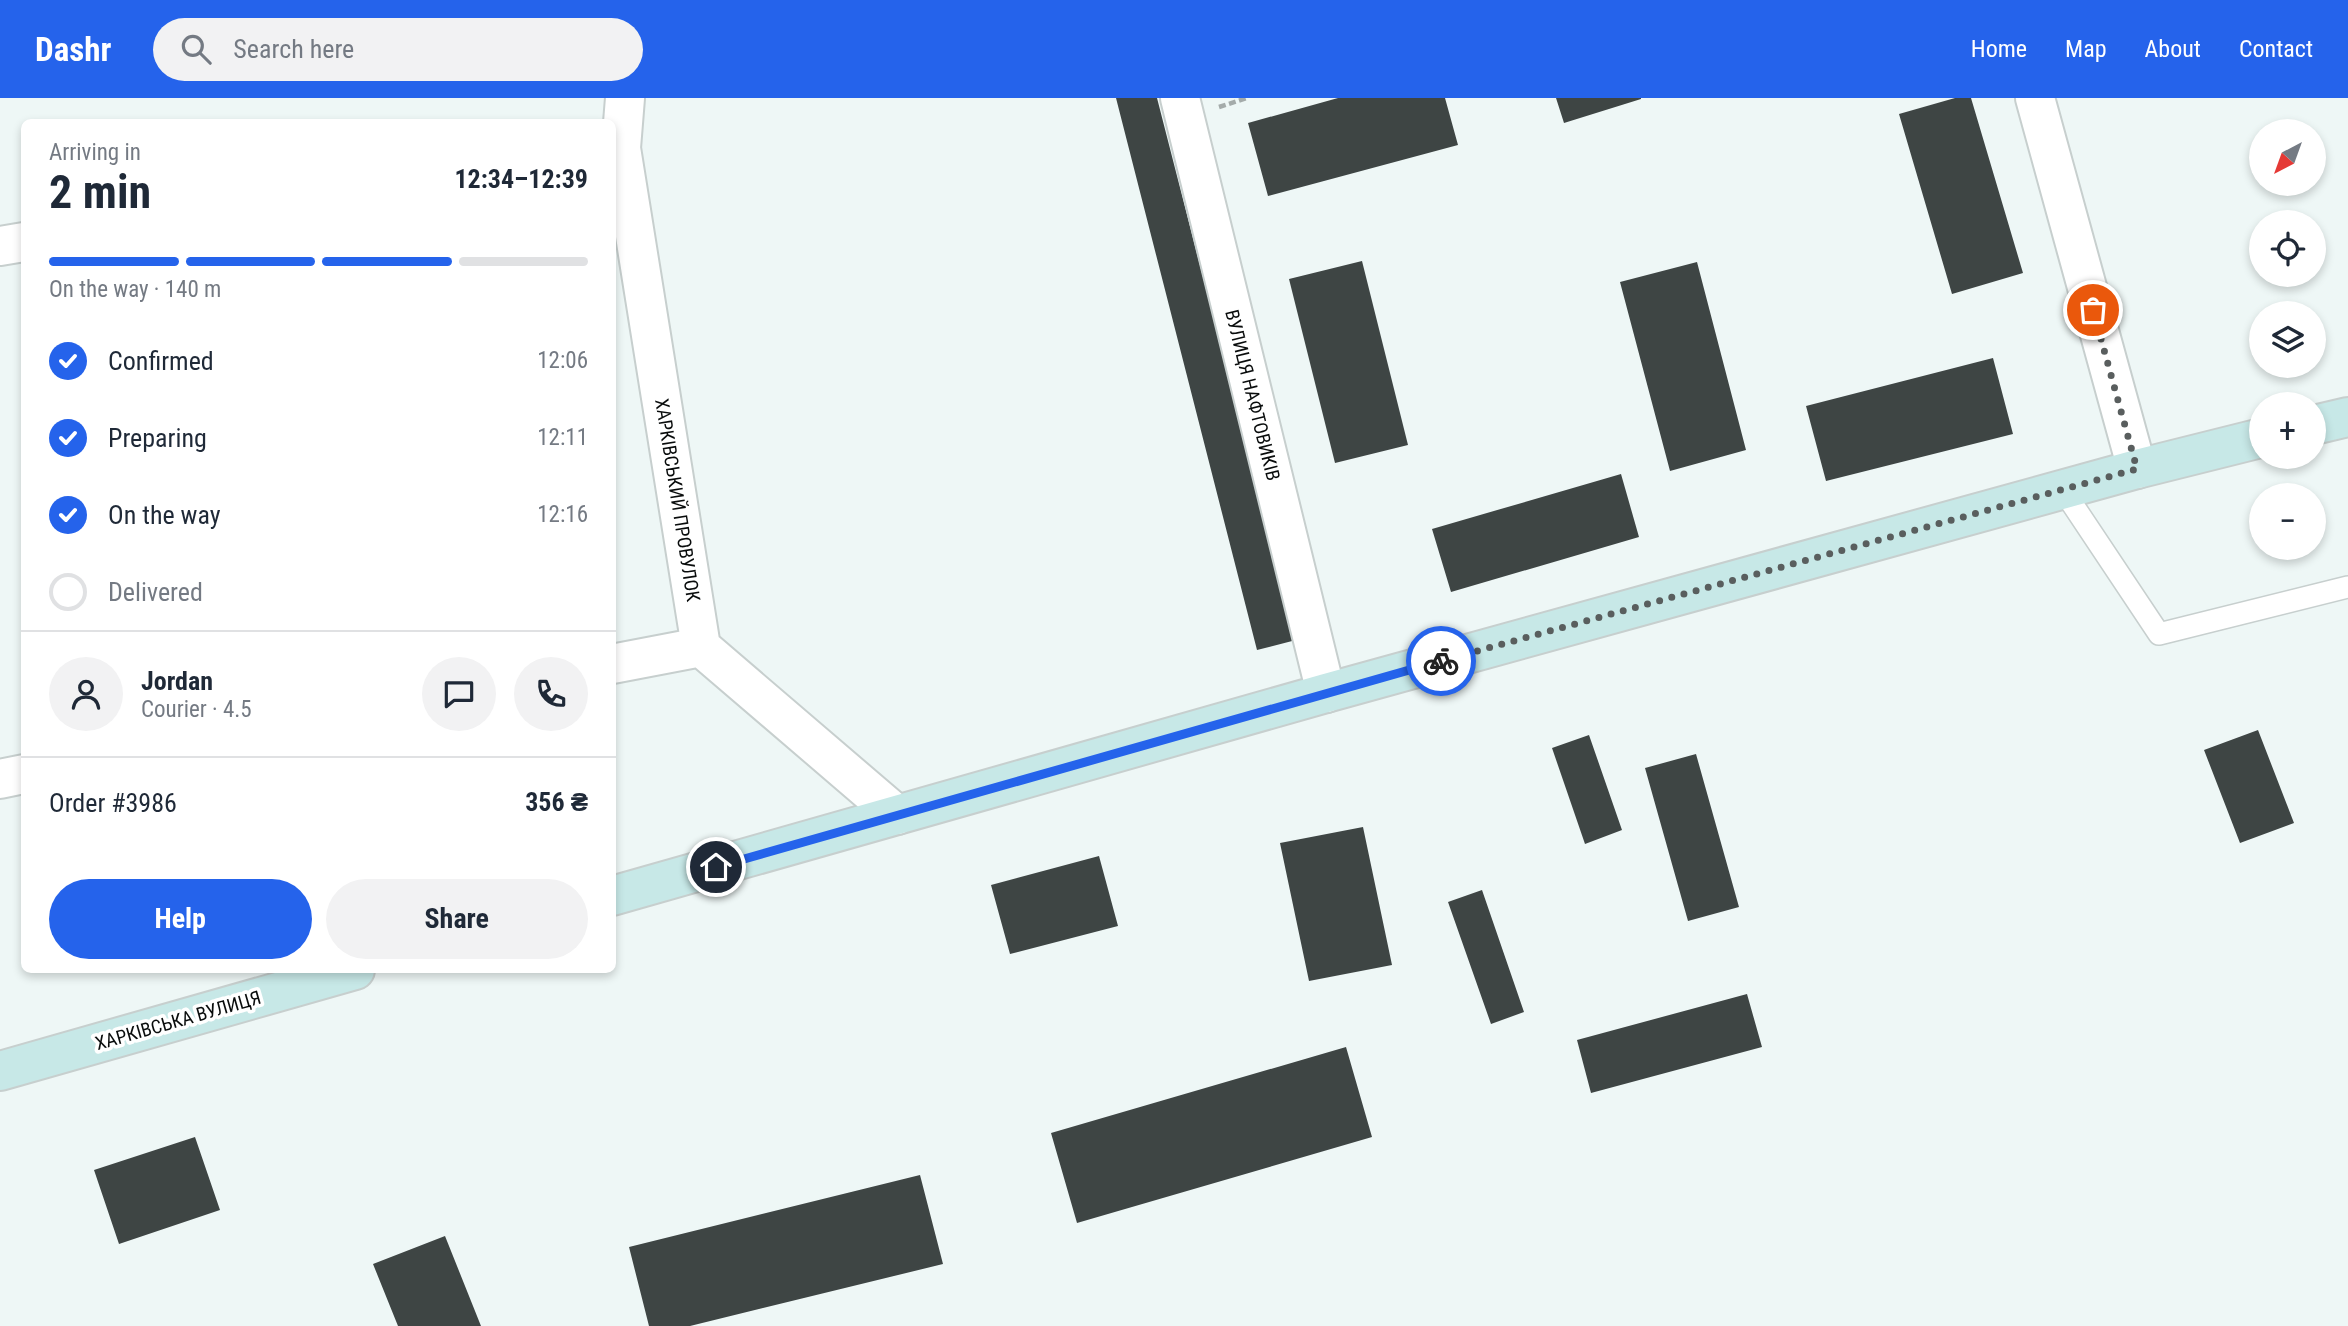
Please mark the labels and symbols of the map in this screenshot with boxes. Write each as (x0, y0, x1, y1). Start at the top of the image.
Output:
north arrow (2249, 119, 2326, 196)
pin (2063, 280, 2123, 340)
street label: ВУЛИЦЯ НАФТОВИКІВ (1220, 307, 1285, 483)
street label: ХАРКІВСЬКИЙ ПРОВУЛОК (650, 397, 705, 604)
courier (1406, 626, 1476, 696)
pin (686, 837, 746, 897)
street label: ХАРКІВСЬКА ВУЛИЦЯ (93, 986, 264, 1055)

